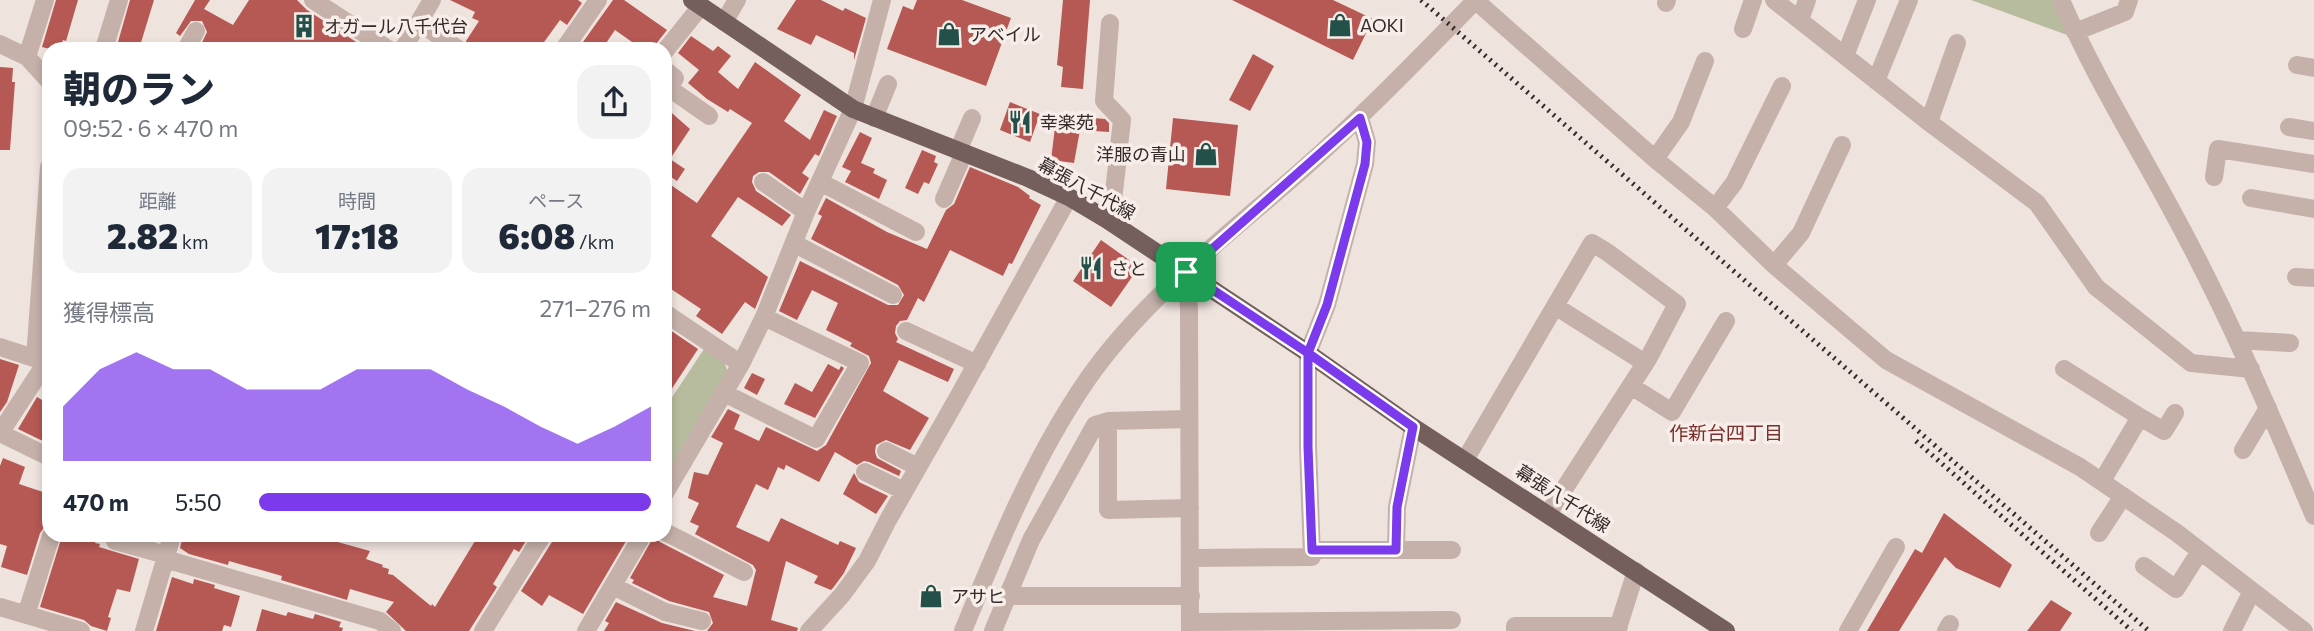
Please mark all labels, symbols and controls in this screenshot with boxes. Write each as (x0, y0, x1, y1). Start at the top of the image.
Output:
shop icon: AOKI (1326, 11, 1354, 39)
building icon: オガール八千代台 (290, 12, 318, 40)
place label: AOKI (1360, 14, 1404, 36)
place label: オガール八千代台 (324, 15, 468, 37)
shop icon: アベイル (935, 20, 963, 48)
place label: アベイル (969, 23, 1041, 45)
text: 朝のラン (63, 64, 215, 111)
button: share (577, 65, 651, 139)
restaurant icon: 幸楽苑 (1006, 108, 1034, 136)
place label: 幸楽苑 (1040, 111, 1094, 133)
text: 09:52 · 6 × 470 m (63, 114, 238, 142)
shop icon: 洋服の青山 (1192, 140, 1220, 168)
place label: 洋服の青山 (1096, 143, 1186, 165)
street label: 幕張八千代線 (1034, 152, 1140, 224)
text: 距離 (139, 189, 177, 212)
text: 時間 (338, 189, 376, 212)
text: ペース (528, 189, 584, 212)
text: 2.82 (107, 213, 178, 256)
text: 17:18 (315, 213, 399, 256)
text: 6:08 (498, 213, 575, 256)
text: km (178, 230, 209, 253)
text: /km (575, 230, 614, 253)
pin (1156, 242, 1216, 302)
icon: arrive (1167, 253, 1205, 291)
restaurant icon: さと (1077, 254, 1105, 282)
place label: さと (1111, 257, 1147, 279)
text: 271–276 m (540, 294, 651, 322)
text: 獲得標高 (63, 298, 155, 326)
district label: 作新台四丁目 (1669, 421, 1783, 444)
street label: 幕張八千代線 (1512, 459, 1614, 537)
text: 470 m (63, 488, 129, 516)
text: 5:50 (175, 488, 222, 516)
shop icon: アサヒ (917, 582, 945, 610)
place label: アサヒ (951, 585, 1005, 607)

